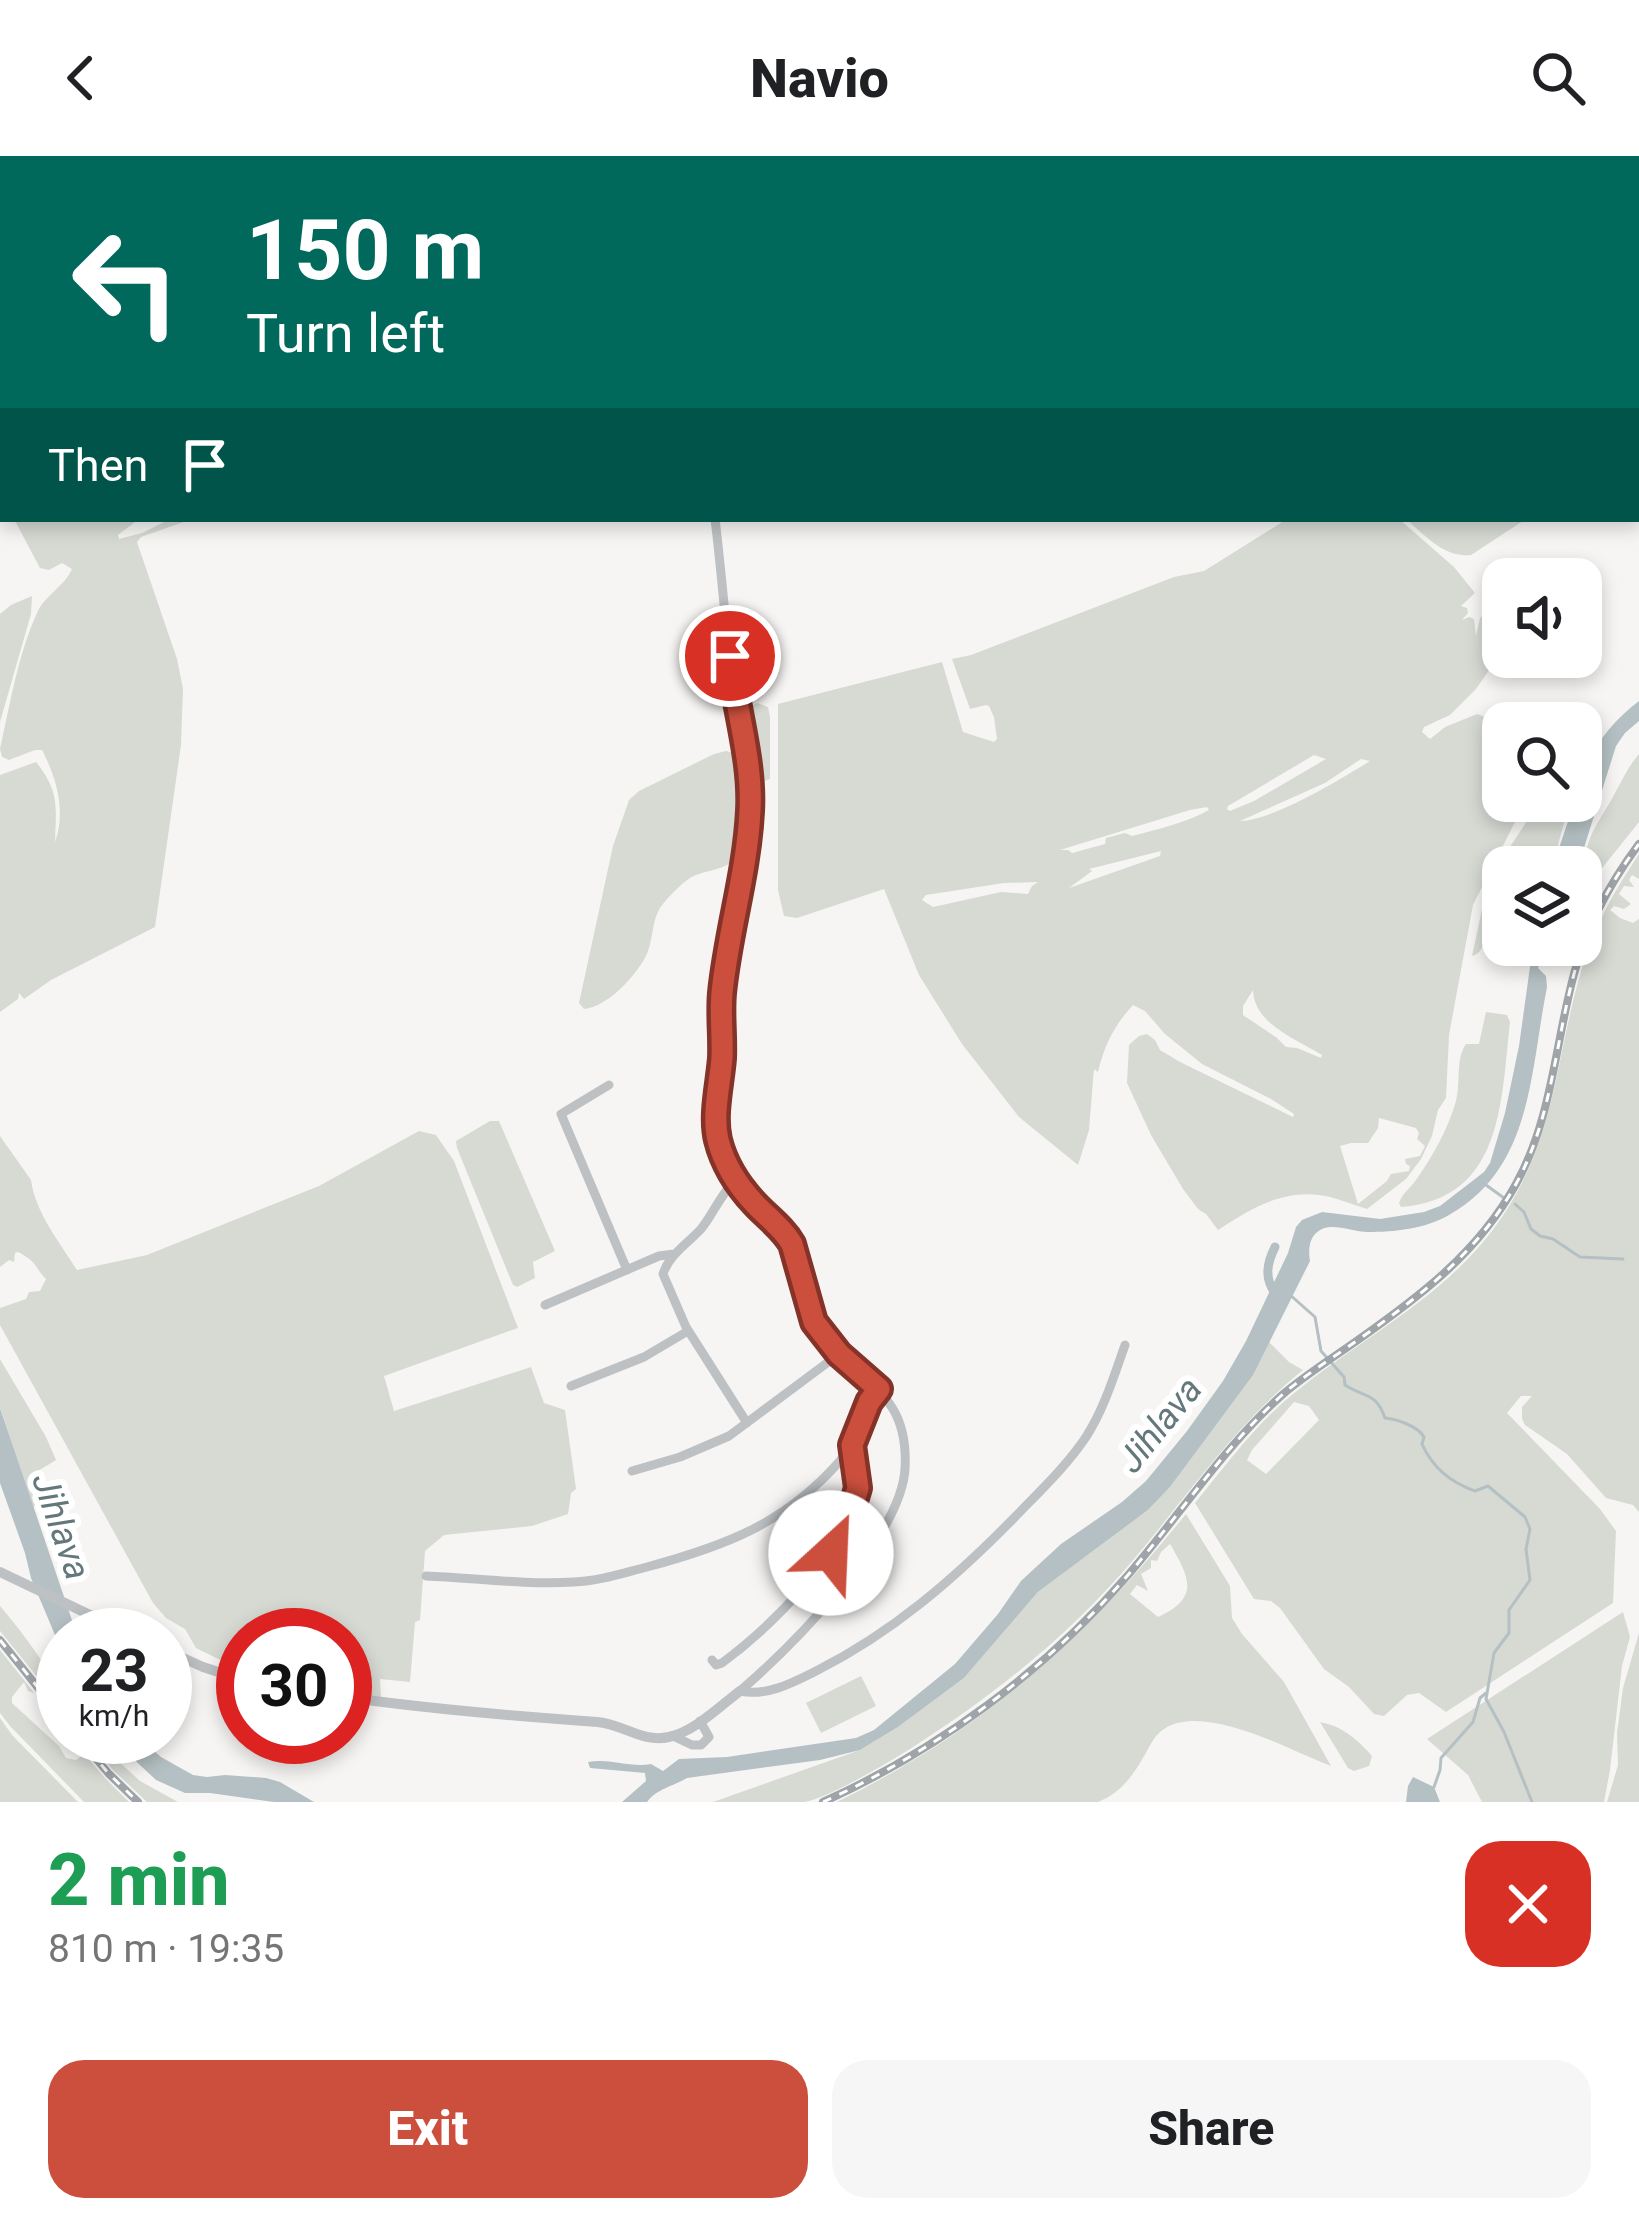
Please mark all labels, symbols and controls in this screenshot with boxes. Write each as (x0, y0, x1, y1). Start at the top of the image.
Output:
icon: back (48, 45, 114, 111)
icon: search (1525, 45, 1591, 111)
text: Navio (750, 47, 889, 110)
text: 150 m (246, 201, 484, 300)
icon: left (48, 204, 204, 360)
text: Turn left (246, 302, 445, 365)
icon: arrive (172, 432, 238, 498)
text: Then (48, 439, 148, 492)
map controls (1482, 558, 1602, 966)
button: sound (1482, 558, 1602, 678)
pin (679, 605, 781, 707)
icon: arrive (697, 623, 763, 689)
button: search (1482, 702, 1602, 822)
button: layers (1482, 846, 1602, 966)
water label: Jihlava (1109, 1369, 1211, 1481)
water label: Jihlava (23, 1468, 99, 1585)
position arrow (768, 1490, 894, 1616)
speed limit sign: 30 (216, 1608, 372, 1764)
text: 23 (80, 1635, 148, 1706)
text: km/h (79, 1698, 149, 1733)
text: 2 min (48, 1838, 230, 1923)
button: close (1465, 1841, 1591, 1967)
text: 810 m · 19:35 (48, 1926, 284, 1972)
button: Exit (48, 2060, 808, 2198)
button: Share (832, 2060, 1591, 2198)

